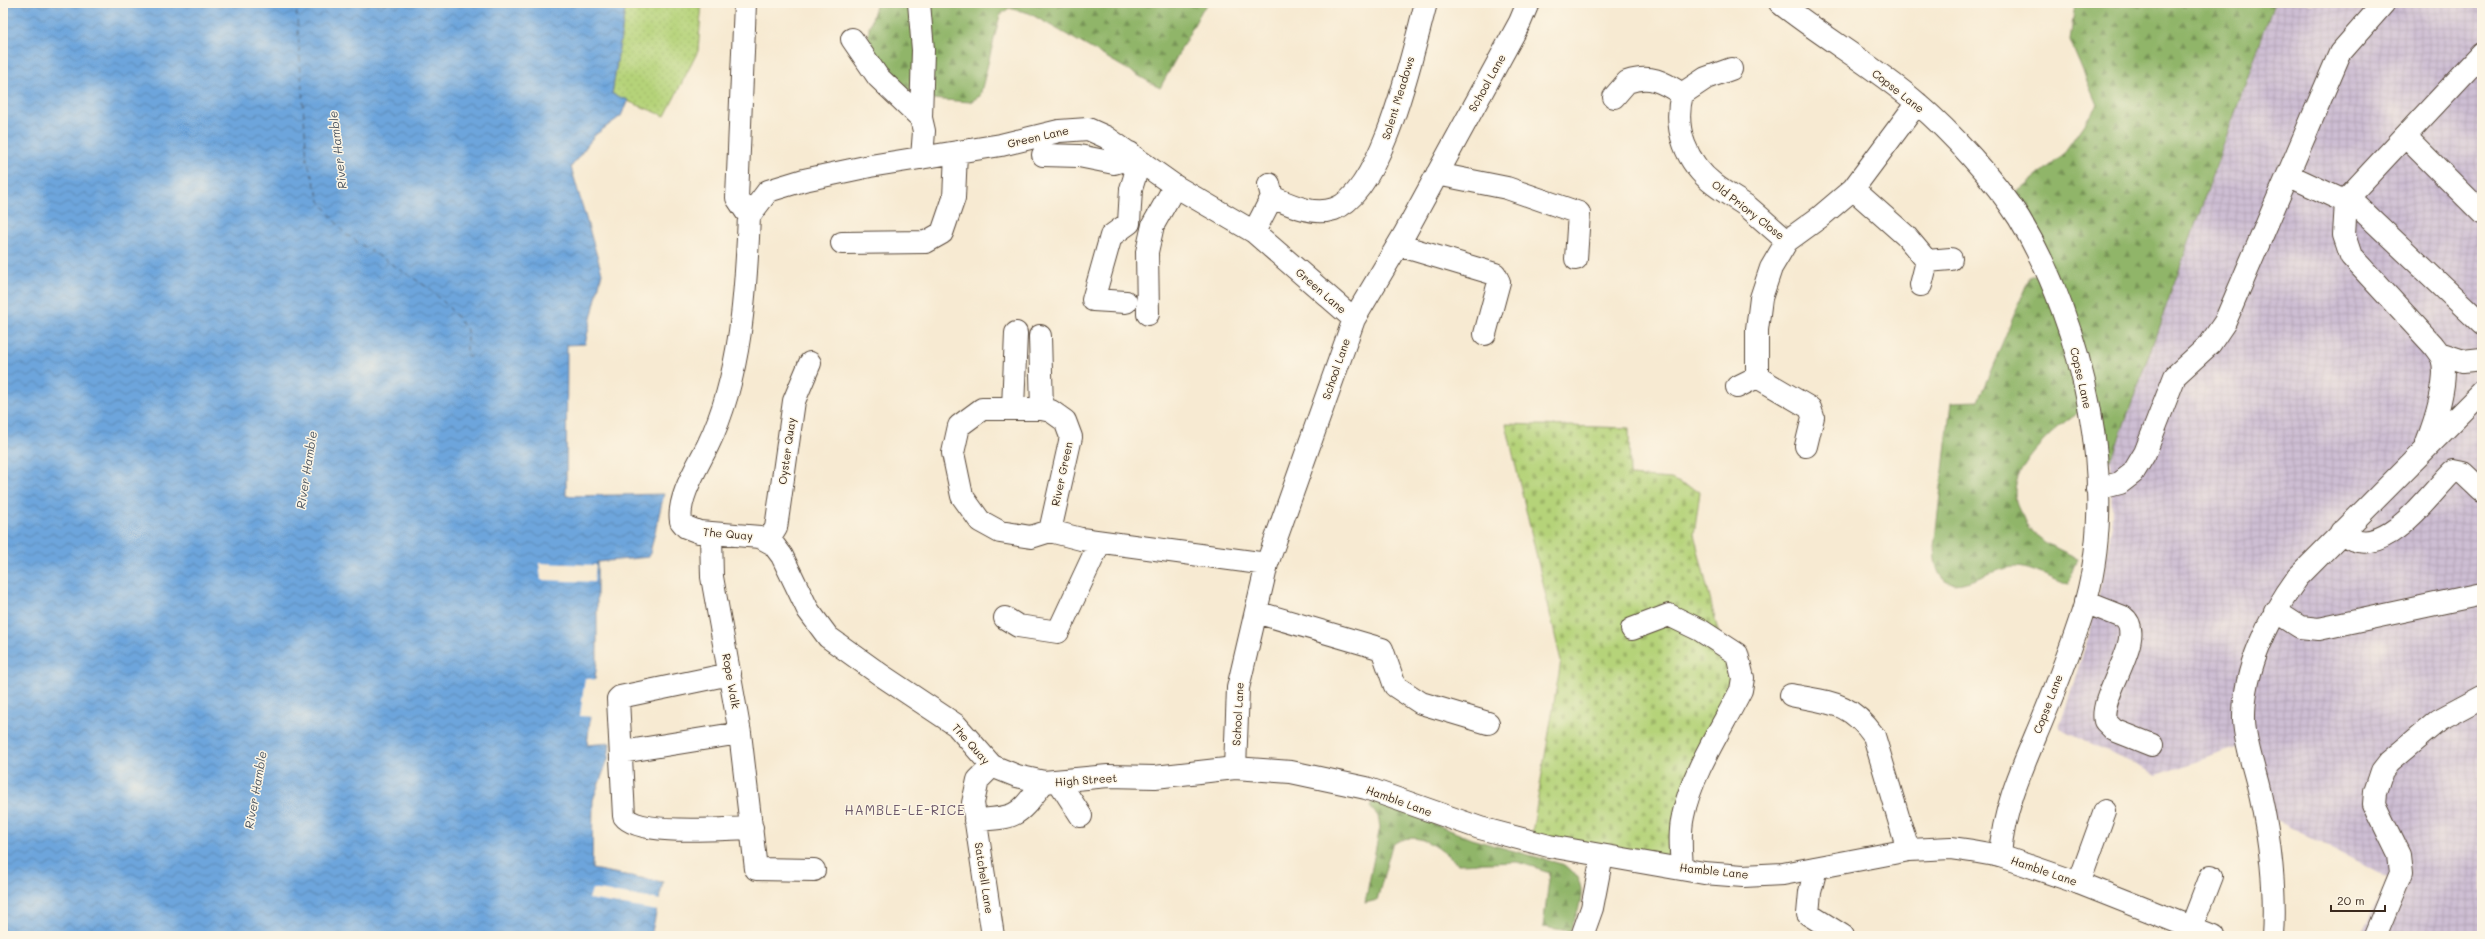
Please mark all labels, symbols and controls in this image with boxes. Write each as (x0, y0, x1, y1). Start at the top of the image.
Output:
street label: School Lane (1465, 51, 1509, 114)
street label: Solent Meadows (1378, 54, 1417, 141)
street label: Copse Lane (1869, 65, 1928, 116)
water label: River Hamble (324, 110, 350, 190)
street label: Green Lane (1006, 122, 1070, 151)
street label: Old Priory Close (1709, 177, 1788, 243)
street label: Green Lane (1293, 264, 1350, 317)
street label: School Lane (1318, 336, 1353, 401)
street label: Copse Lane (2067, 346, 2096, 410)
street label: Oyster Quay (774, 416, 799, 485)
water label: River Hamble (292, 430, 320, 510)
street label: River Green (1047, 440, 1076, 507)
street label: The Quay (703, 524, 754, 543)
street label: Rope Walk (719, 652, 744, 710)
street label: Copse Lane (2029, 672, 2066, 736)
street label: School Lane (1228, 682, 1247, 746)
street label: The Quay (949, 720, 994, 767)
water label: River Hamble (240, 750, 270, 830)
street label: High Street (1054, 770, 1118, 789)
street label: Hamble Lane (1364, 782, 1434, 819)
district label: HAMBLE-LE-RICE (844, 801, 966, 818)
street label: Satchell Lane (971, 841, 998, 915)
street label: Hamble Lane (2009, 852, 2079, 889)
street label: Hamble Lane (1679, 859, 1749, 882)
scale bar (2331, 887, 2385, 913)
text: 20 m (2337, 892, 2365, 908)

